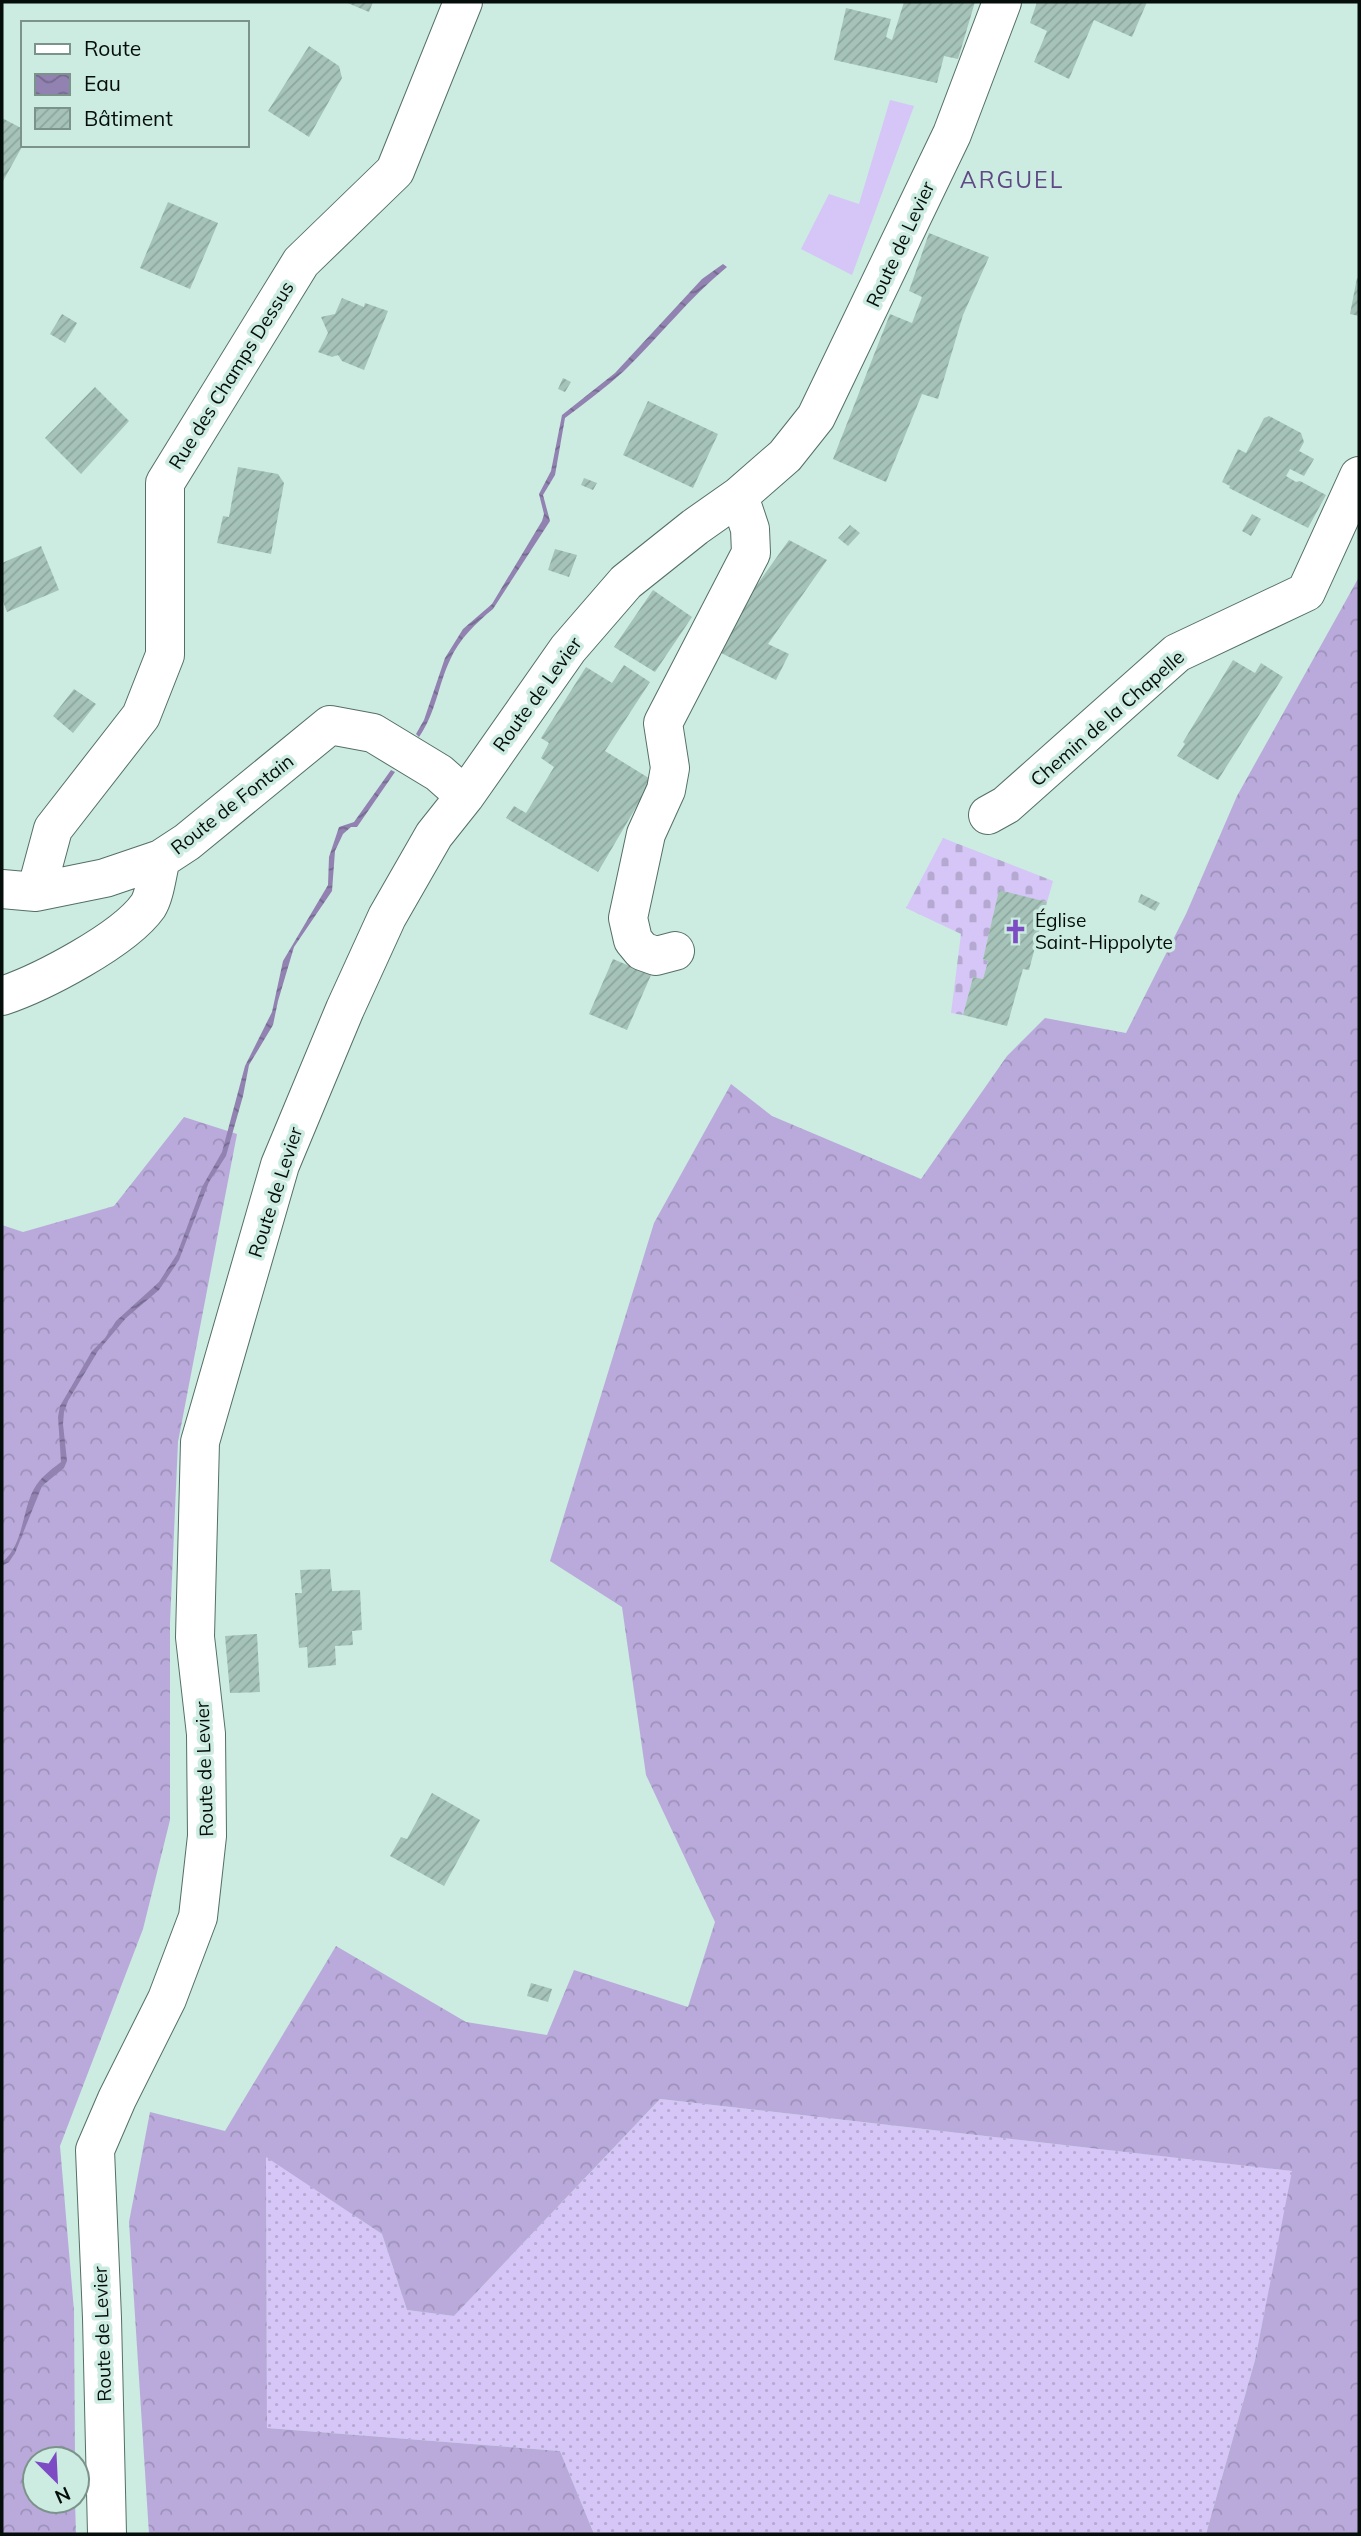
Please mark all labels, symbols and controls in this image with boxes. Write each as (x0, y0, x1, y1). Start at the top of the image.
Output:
legend (21, 21, 248, 147)
text: Route (84, 35, 141, 61)
text: Eau (84, 70, 121, 96)
text: Bâtiment (84, 105, 173, 131)
district label: ARGUEL (960, 165, 1064, 194)
street label: Route de Levier (860, 177, 940, 311)
street label: Rue des Champs Dessus (163, 277, 299, 473)
street label: Route de Levier (487, 632, 587, 756)
street label: Chemin de la Chapelle (1025, 645, 1189, 791)
street label: Route de Fontain (166, 749, 298, 859)
place label: Église Saint-Hippolyte (1035, 908, 1173, 954)
church icon: Église Saint-Hippolyte (1001, 917, 1029, 945)
street label: Route de Levier (243, 1124, 307, 1260)
street label: Route de Levier (190, 1701, 218, 1837)
street label: Route de Levier (88, 2266, 116, 2402)
north arrow (21, 2445, 91, 2515)
text: N (51, 2482, 74, 2509)

